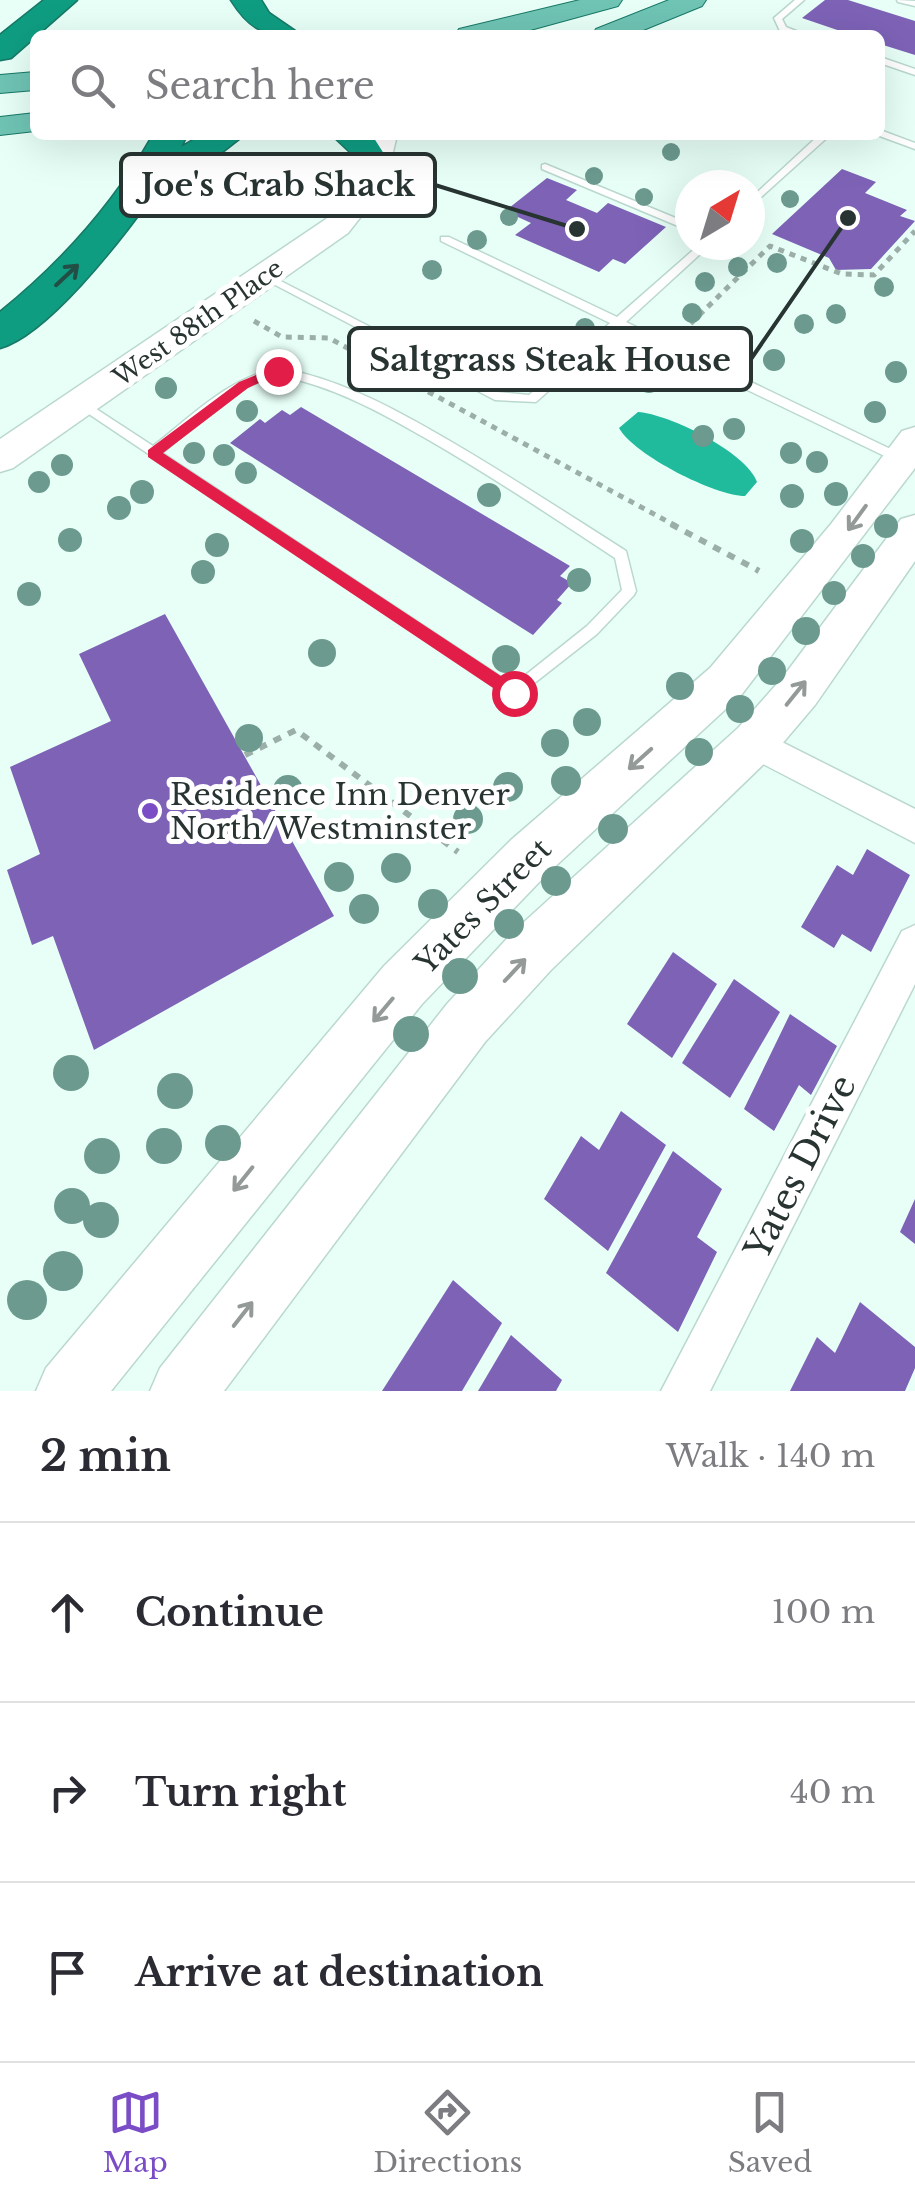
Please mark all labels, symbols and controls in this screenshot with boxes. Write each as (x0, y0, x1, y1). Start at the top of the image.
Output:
search box (30, 30, 885, 140)
icon: search (65, 58, 120, 113)
text: Search here (145, 62, 375, 109)
callout: Joe's Crab Shack (121, 154, 435, 216)
text: Joe's Crab Shack (135, 165, 416, 205)
north arrow (675, 170, 765, 260)
street label: West 88th Place (106, 253, 289, 394)
one-way arrow (55, 263, 79, 287)
callout: Saltgrass Steak House (349, 328, 751, 390)
text: Saltgrass Steak House (369, 340, 731, 380)
route end (256, 349, 302, 395)
one-way arrow (847, 504, 868, 531)
route start (492, 671, 538, 717)
one-way arrow (785, 681, 807, 707)
one-way arrow (628, 747, 653, 770)
place label: Residence Inn Denver North/Westminster (170, 776, 510, 847)
marker: Residence Inn Denver North/Westminster (139, 800, 161, 822)
street label: Yates Street (407, 830, 559, 982)
one-way arrow (503, 958, 526, 983)
one-way arrow (371, 997, 394, 1022)
street label: Yates Drive (735, 1068, 865, 1267)
one-way arrow (232, 1166, 254, 1192)
one-way arrow (232, 1301, 253, 1328)
text: 2 min (40, 1430, 171, 1482)
text: Walk · 140 m (666, 1436, 875, 1476)
icon: ahead (40, 1585, 95, 1640)
text: Continue (135, 1589, 324, 1636)
text: 100 m (772, 1592, 875, 1632)
icon: right (40, 1765, 95, 1820)
text: Turn right (135, 1769, 346, 1816)
text: 40 m (790, 1772, 875, 1812)
icon: arrive (40, 1945, 95, 2000)
text: Arrive at destination (135, 1949, 544, 1996)
tab: Map (103, 2085, 168, 2180)
tab: Directions (373, 2085, 522, 2180)
tab: Saved (728, 2085, 812, 2180)

